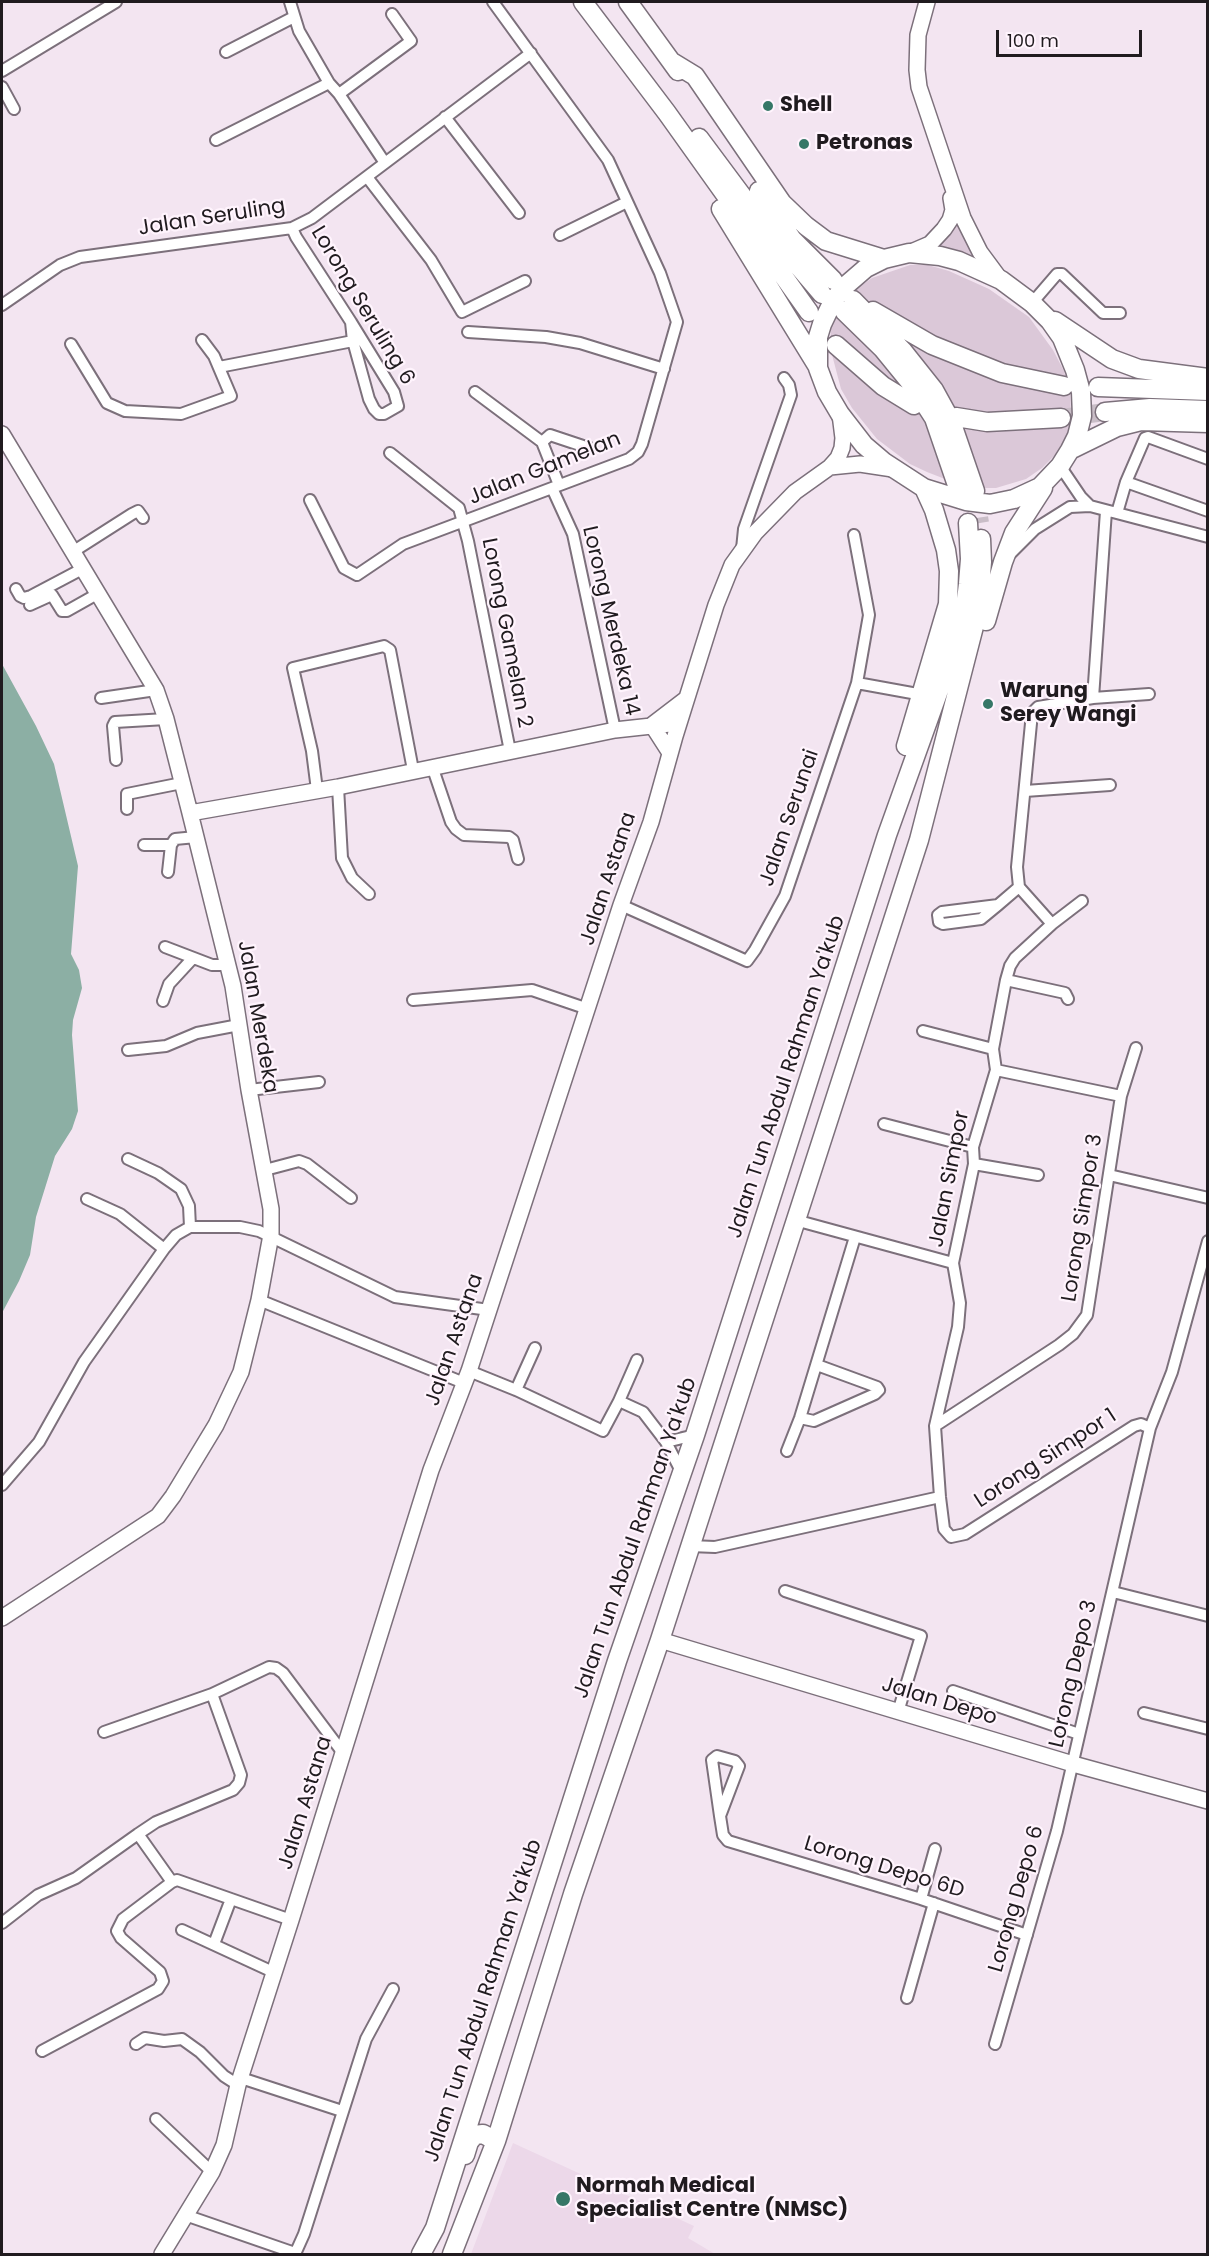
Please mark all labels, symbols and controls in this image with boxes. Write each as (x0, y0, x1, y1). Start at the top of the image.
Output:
scale bar (999, 18, 1144, 56)
text: 100 m (1007, 28, 1059, 53)
place label: Shell (780, 93, 832, 119)
marker: Shell (761, 99, 775, 113)
place label: Petronas (816, 131, 913, 157)
marker: Petronas (797, 137, 811, 151)
street label: Jalan Seruling (137, 194, 287, 242)
street label: Lorong Seruling 6 (305, 222, 419, 390)
street label: Jalan Gamelan (465, 427, 625, 511)
street label: Lorong Merdeka 14 (576, 524, 644, 718)
street label: Lorong Gamelan 2 (475, 536, 537, 730)
place label: Warung Serey Wangi (1000, 679, 1136, 729)
marker: Warung Serey Wangi (981, 697, 995, 711)
street label: Jalan Serunai (755, 746, 825, 890)
street label: Jalan Astana (576, 809, 642, 949)
street label: Jalan Tun Abdul Rahman Ya'kub (723, 912, 851, 1242)
street label: Jalan Merdeka (231, 939, 283, 1095)
street label: Jalan Simpor (924, 1109, 976, 1249)
street label: Lorong Simpor 3 (1057, 1132, 1109, 1304)
street label: Jalan Astana (421, 1271, 489, 1409)
street label: Jalan Tun Abdul Rahman Ya'kub (569, 1374, 703, 1702)
street label: Lorong Simpor 1 (970, 1404, 1122, 1514)
street label: Lorong Depo 3 (1045, 1598, 1103, 1750)
street label: Jalan Depo (878, 1673, 1000, 1731)
street label: Jalan Astana (274, 1733, 338, 1873)
street label: Lorong Depo 6 (984, 1823, 1050, 1975)
street label: Lorong Depo 6D (801, 1832, 967, 1904)
street label: Jalan Tun Abdul Rahman Ya'kub (420, 1836, 548, 2166)
place label: Normah Medical Specialist Centre (NMSC) (576, 2174, 848, 2224)
marker: Normah Medical Specialist Centre (NMSC) (554, 2190, 572, 2208)

